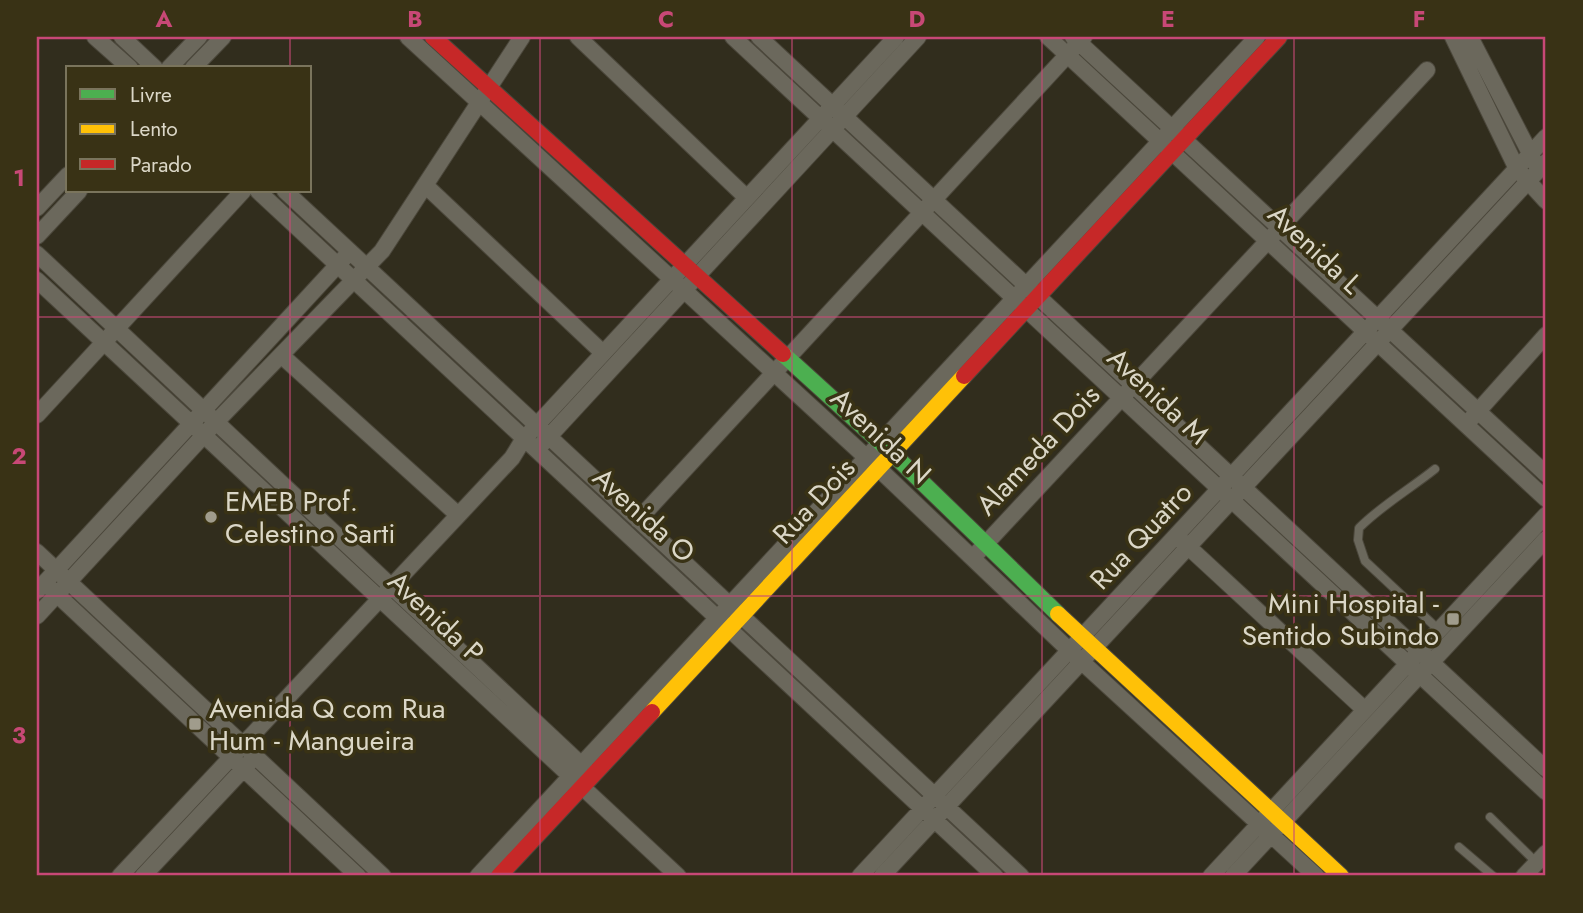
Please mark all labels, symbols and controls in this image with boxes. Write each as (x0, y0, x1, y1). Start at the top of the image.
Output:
text: A (155, 2, 173, 36)
text: B (407, 2, 423, 36)
text: C (658, 2, 674, 36)
text: D (909, 2, 926, 36)
text: E (1161, 2, 1175, 36)
text: F (1413, 2, 1425, 36)
legend (66, 66, 312, 192)
text: Livre (130, 80, 172, 110)
text: Lento (130, 114, 178, 144)
text: Parado (130, 150, 192, 180)
text: 1 (13, 161, 25, 195)
street label: Avenida L (1259, 195, 1372, 304)
street label: Avenida M (1098, 338, 1218, 454)
street label: Alameda Dois (967, 376, 1109, 524)
street label: Avenida N (821, 378, 941, 494)
text: 2 (11, 439, 27, 473)
street label: Rua Dois (763, 449, 865, 553)
street label: Avenida O (584, 458, 704, 572)
street label: Rua Quatro (1080, 473, 1202, 599)
place label: EMEB Prof. Celestino Sarti (225, 481, 396, 554)
marker: EMEB Prof. Celestino Sarti (203, 509, 219, 525)
street label: Avenida P (379, 562, 493, 672)
place label: Mini Hospital - Sentido Subindo (1242, 583, 1439, 656)
marker: Mini Hospital - Sentido Subindo (1445, 611, 1461, 627)
place label: Avenida Q com Rua Hum - Mangueira (209, 688, 446, 761)
marker: Avenida Q com Rua Hum - Mangueira (187, 716, 203, 732)
text: 3 (12, 718, 26, 752)

